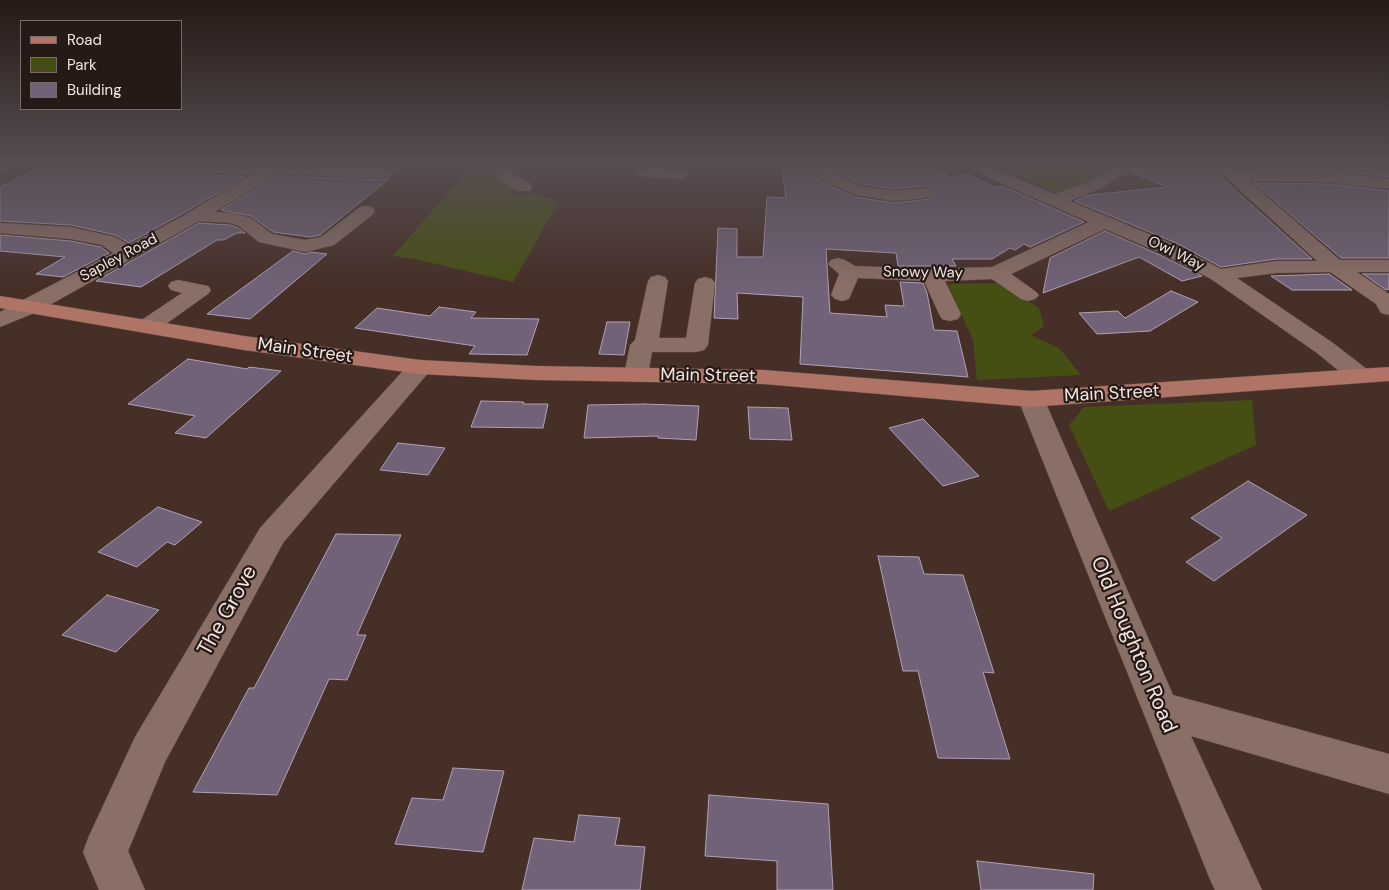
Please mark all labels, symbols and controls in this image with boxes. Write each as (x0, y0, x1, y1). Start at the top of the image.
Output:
legend (20, 20, 182, 110)
text: Road (67, 30, 102, 50)
text: Park (67, 55, 97, 75)
text: Building (67, 80, 122, 100)
street label: Sapley Road (77, 230, 161, 286)
street label: Owl Way (1145, 233, 1207, 275)
street label: Snowy Way (883, 263, 963, 283)
street label: Main Street (256, 334, 354, 368)
street label: Main Street (660, 364, 756, 388)
street label: Main Street (1064, 381, 1160, 407)
street label: Old Houghton Road (1084, 553, 1182, 737)
street label: The Grove (193, 562, 263, 660)

